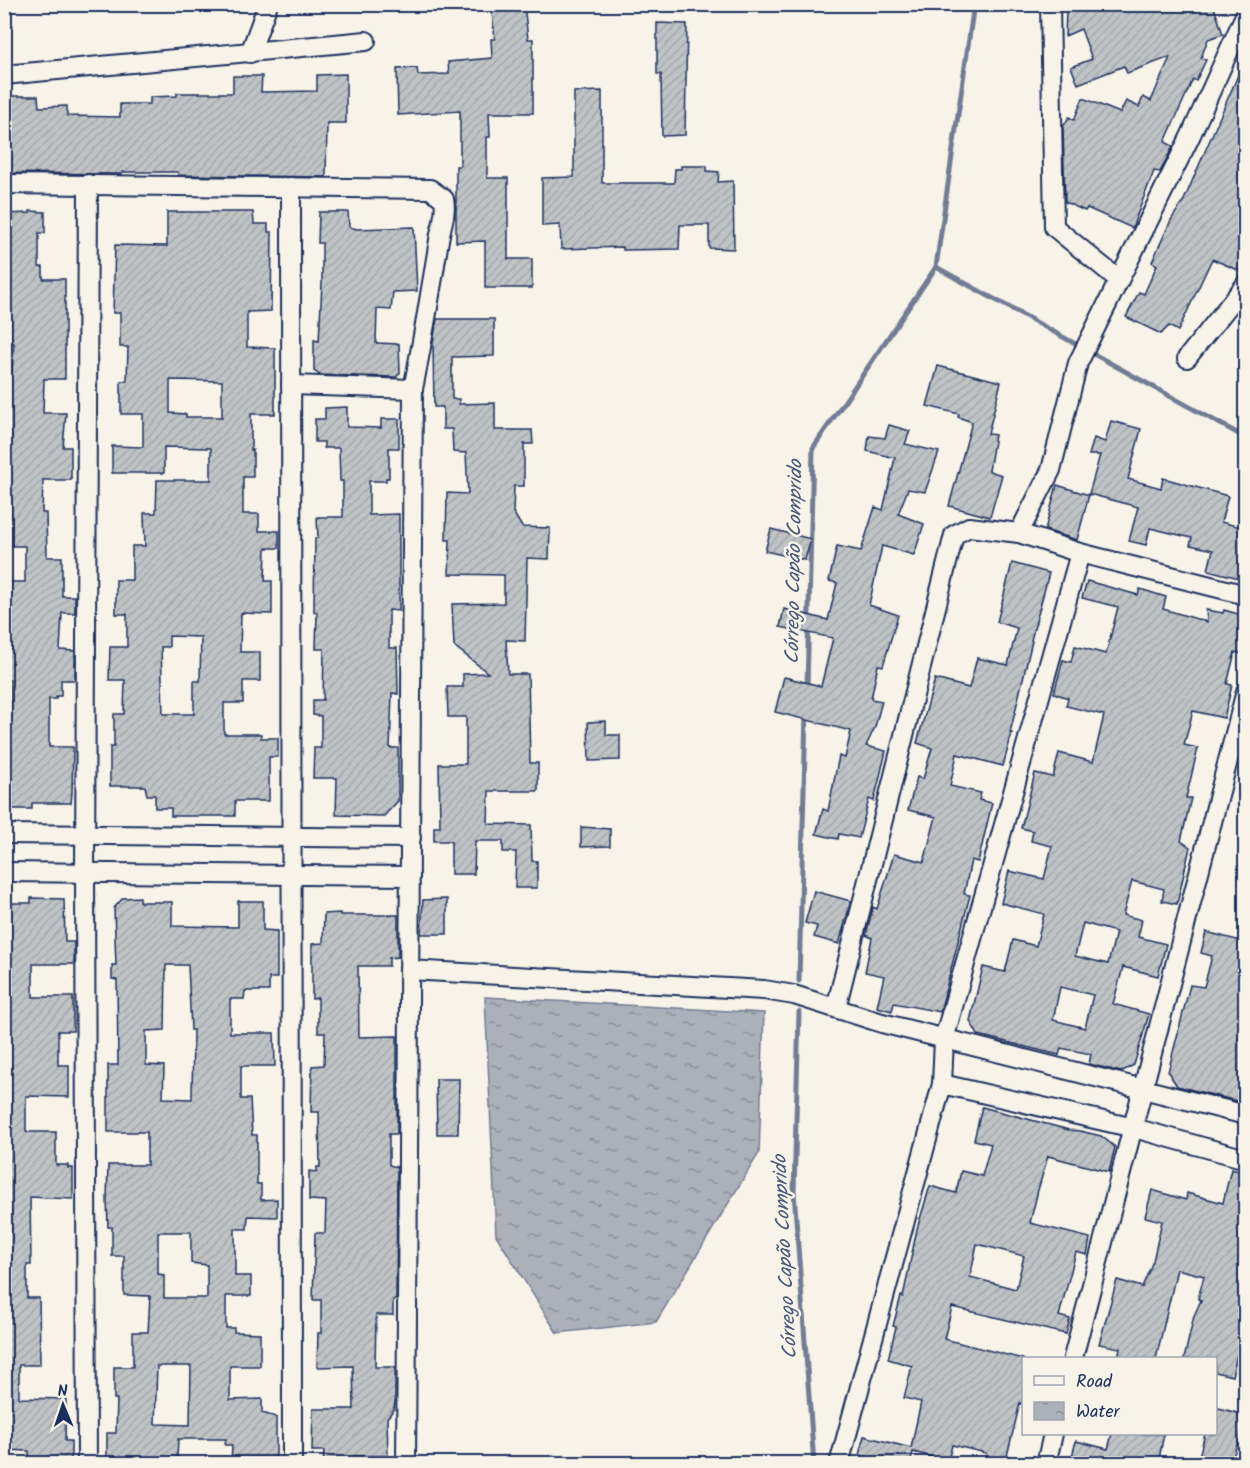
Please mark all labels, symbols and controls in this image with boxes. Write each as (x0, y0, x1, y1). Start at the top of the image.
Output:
water label: Córrego Capão Comprido (777, 458, 813, 664)
water label: Córrego Capão Comprido (765, 1152, 807, 1360)
legend (1022, 1357, 1217, 1435)
text: Road (1076, 1368, 1113, 1397)
north arrow (33, 1375, 93, 1435)
text: N (57, 1379, 68, 1404)
text: Water (1076, 1398, 1121, 1427)

